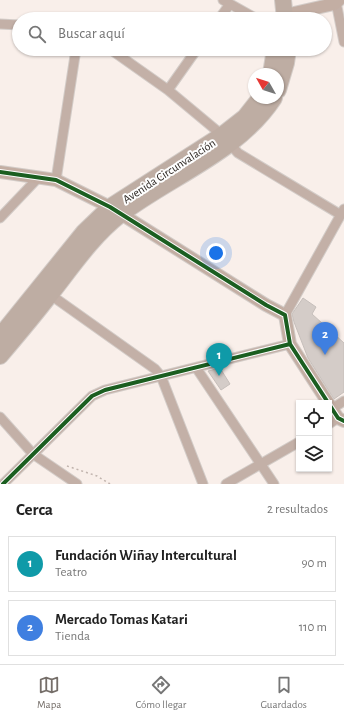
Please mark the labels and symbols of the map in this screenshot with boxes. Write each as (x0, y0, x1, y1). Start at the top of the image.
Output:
north arrow (248, 68, 284, 104)
street label: Avenida Circunvalación (120, 137, 218, 205)
your location (206, 243, 226, 263)
pin: 2 (312, 322, 338, 355)
pin: 1 (206, 343, 232, 376)

